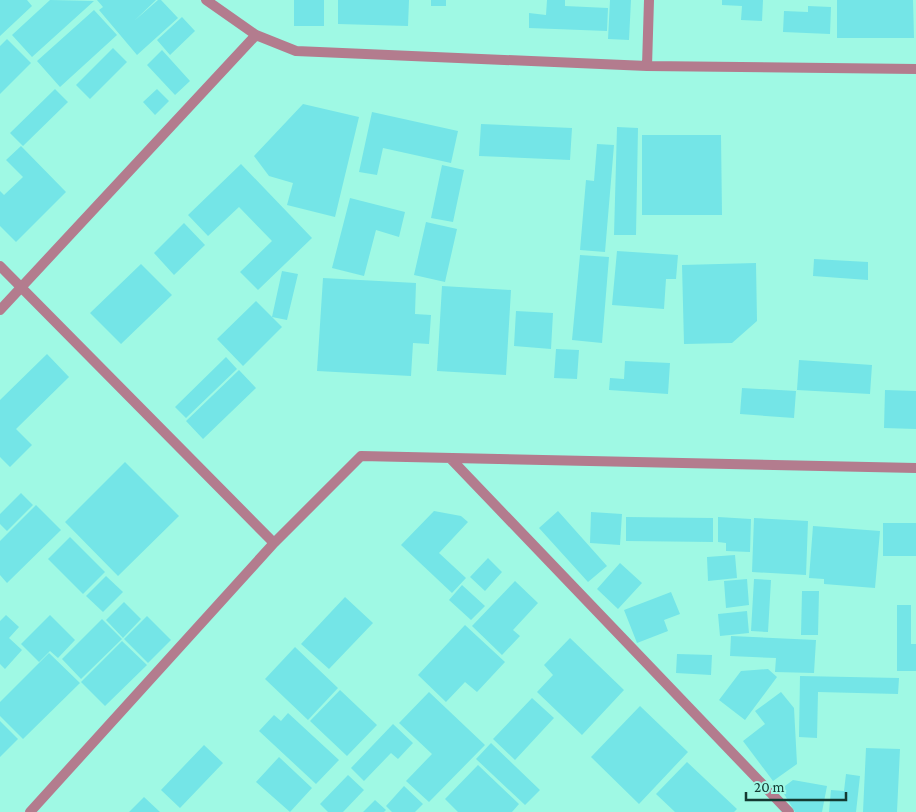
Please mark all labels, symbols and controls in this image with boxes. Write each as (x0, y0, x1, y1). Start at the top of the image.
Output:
scale bar (746, 770, 846, 802)
text: 20 m (754, 779, 785, 795)

